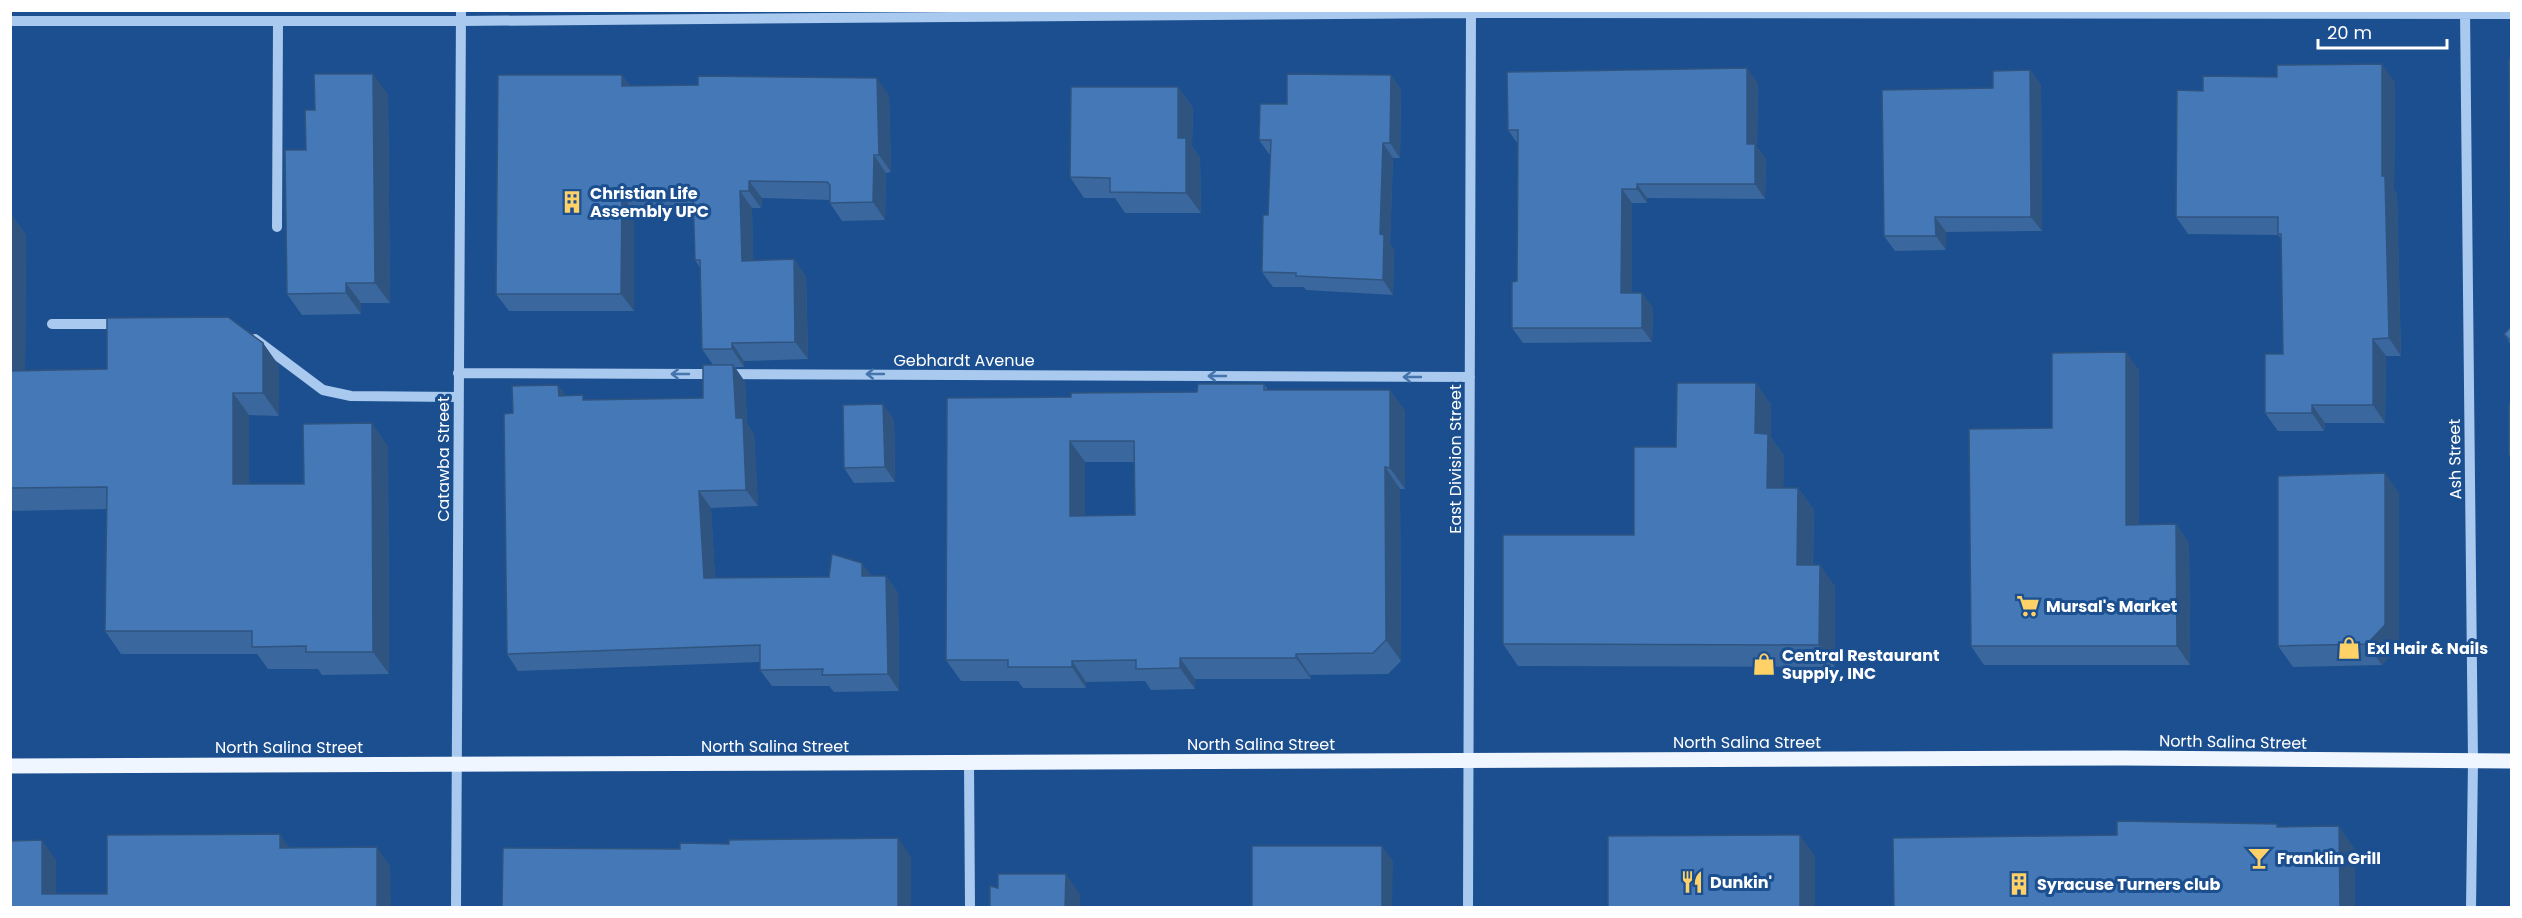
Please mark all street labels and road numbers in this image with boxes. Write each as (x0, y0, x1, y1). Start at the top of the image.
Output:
street label: Gebhardt Avenue (893, 349, 1035, 372)
street label: East Division Street (1444, 384, 1467, 534)
street label: Catawba Street (432, 396, 455, 522)
street label: Ash Street (2443, 418, 2467, 499)
street label: North Salina Street (2159, 729, 2307, 755)
street label: North Salina Street (1673, 731, 1821, 754)
street label: North Salina Street (1187, 733, 1335, 756)
street label: North Salina Street (701, 735, 849, 758)
street label: North Salina Street (215, 736, 363, 759)

